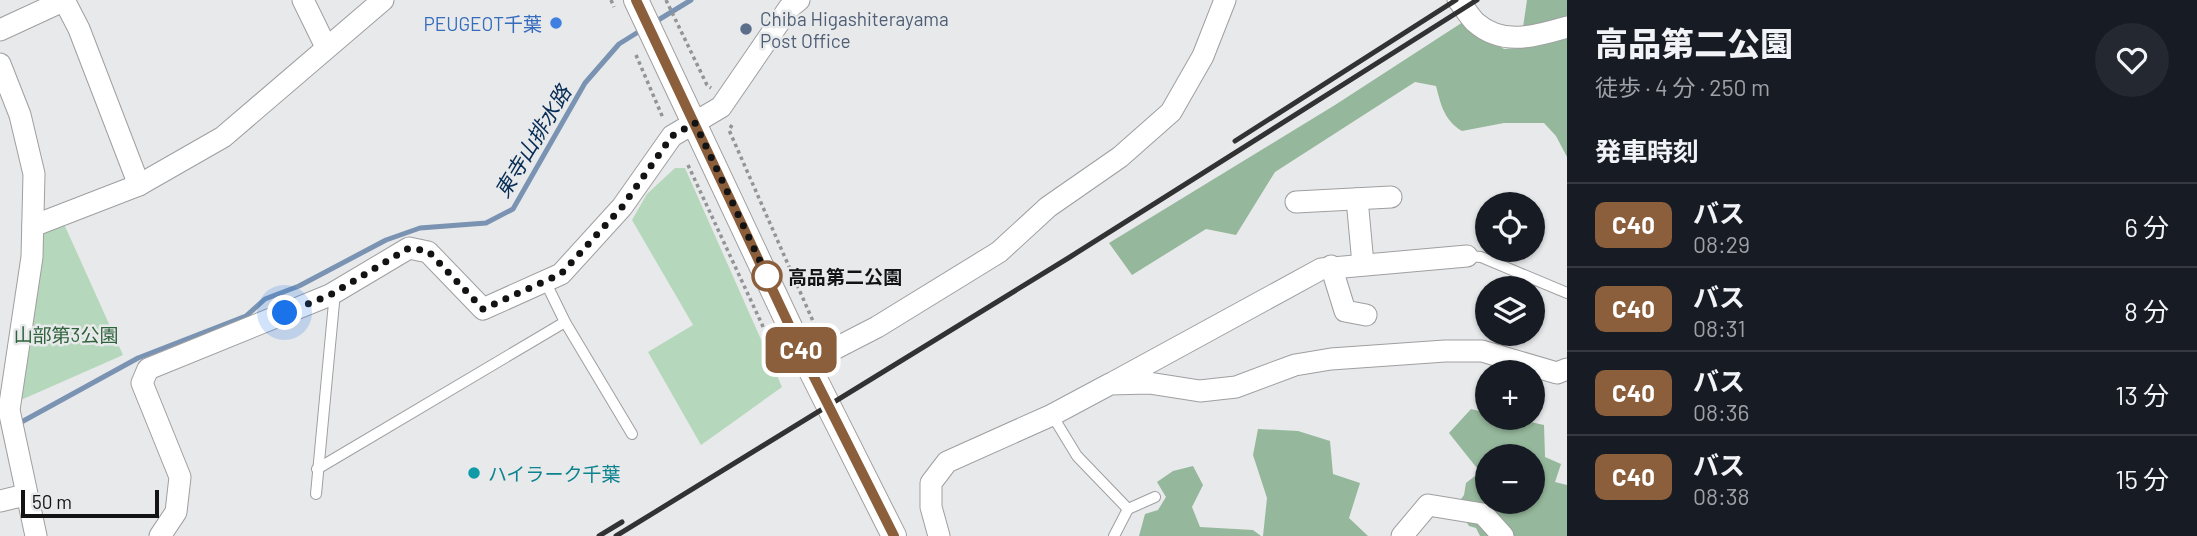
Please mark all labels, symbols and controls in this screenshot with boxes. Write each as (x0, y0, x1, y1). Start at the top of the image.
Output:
place label: Chiba Higashiterayama Post Office (760, 7, 949, 52)
place label: PEUGEOT千葉 (424, 12, 542, 35)
marker: PEUGEOT千葉 (548, 15, 564, 31)
marker: Chiba Higashiterayama Post Office (738, 21, 754, 37)
text: 高品第二公園 (1595, 23, 1793, 63)
button: heart (2095, 23, 2169, 97)
text: 徒歩 · 4 分 · 250 m (1595, 73, 1770, 101)
water label: 東寺山排水路 (489, 79, 576, 201)
text: 発車時刻 (1595, 135, 1699, 166)
map controls (1475, 192, 1545, 514)
button: locate (1475, 192, 1545, 262)
text: バス (1693, 197, 1745, 228)
text: C40 (1612, 210, 1655, 239)
text: 6 分 (2124, 211, 2169, 242)
text: 08:29 (1693, 230, 1750, 258)
marker: 高品第二公園 (752, 261, 782, 291)
place label: 高品第二公園 (788, 265, 902, 288)
button: layers (1475, 276, 1545, 346)
text: バス (1693, 281, 1745, 312)
text: C40 (1612, 294, 1655, 323)
your location (267, 295, 302, 330)
text: 8 分 (2124, 295, 2169, 326)
text: 08:31 (1693, 314, 1746, 342)
park label: 山部第3公園 (14, 323, 118, 346)
line badge: C40 (761, 327, 841, 373)
text: C40 (780, 335, 822, 364)
button: + (1475, 360, 1545, 430)
text: バス (1693, 365, 1745, 396)
text: C40 (1612, 378, 1655, 407)
text: 13 分 (2115, 379, 2169, 410)
text: 08:36 (1693, 398, 1749, 426)
button: − (1475, 444, 1545, 514)
text: バス (1693, 449, 1745, 480)
place label: ハイラーク千葉 (488, 462, 621, 485)
text: C40 (1612, 462, 1655, 491)
text: 15 分 (2115, 463, 2169, 494)
marker: ハイラーク千葉 (466, 465, 482, 481)
text: 08:38 (1693, 482, 1750, 510)
scale bar (21, 487, 159, 519)
text: 50 m (32, 490, 72, 513)

